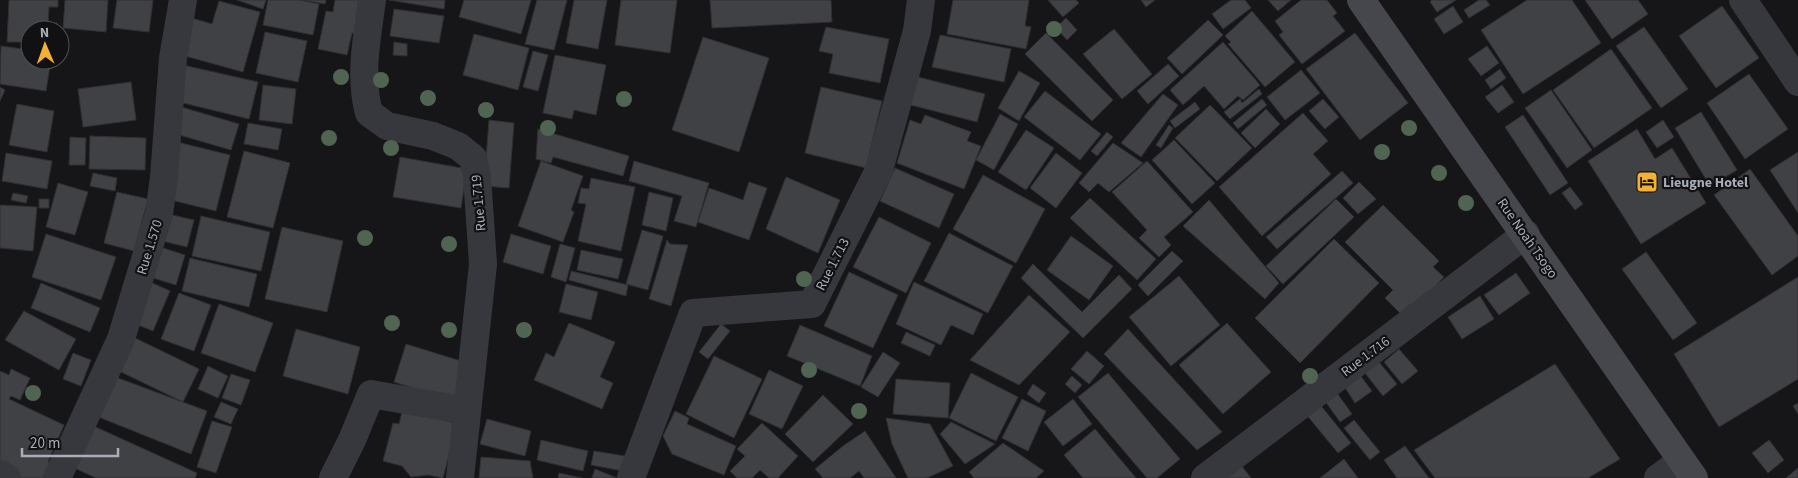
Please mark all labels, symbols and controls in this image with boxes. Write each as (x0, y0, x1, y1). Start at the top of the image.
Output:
north arrow (20, 20, 70, 70)
text: N (40, 23, 50, 43)
hotel icon: Lieugne Hotel (1635, 170, 1659, 194)
place label: Lieugne Hotel (1663, 173, 1748, 193)
street label: Rue 1.719 (467, 174, 491, 232)
street label: Rue Noah Tsogo (1492, 194, 1562, 283)
street label: Rue 1.570 (132, 217, 168, 277)
street label: Rue 1.713 (811, 235, 855, 294)
street label: Rue 1.716 (1337, 332, 1394, 382)
scale bar (22, 426, 119, 458)
text: 20 m (30, 433, 60, 454)

